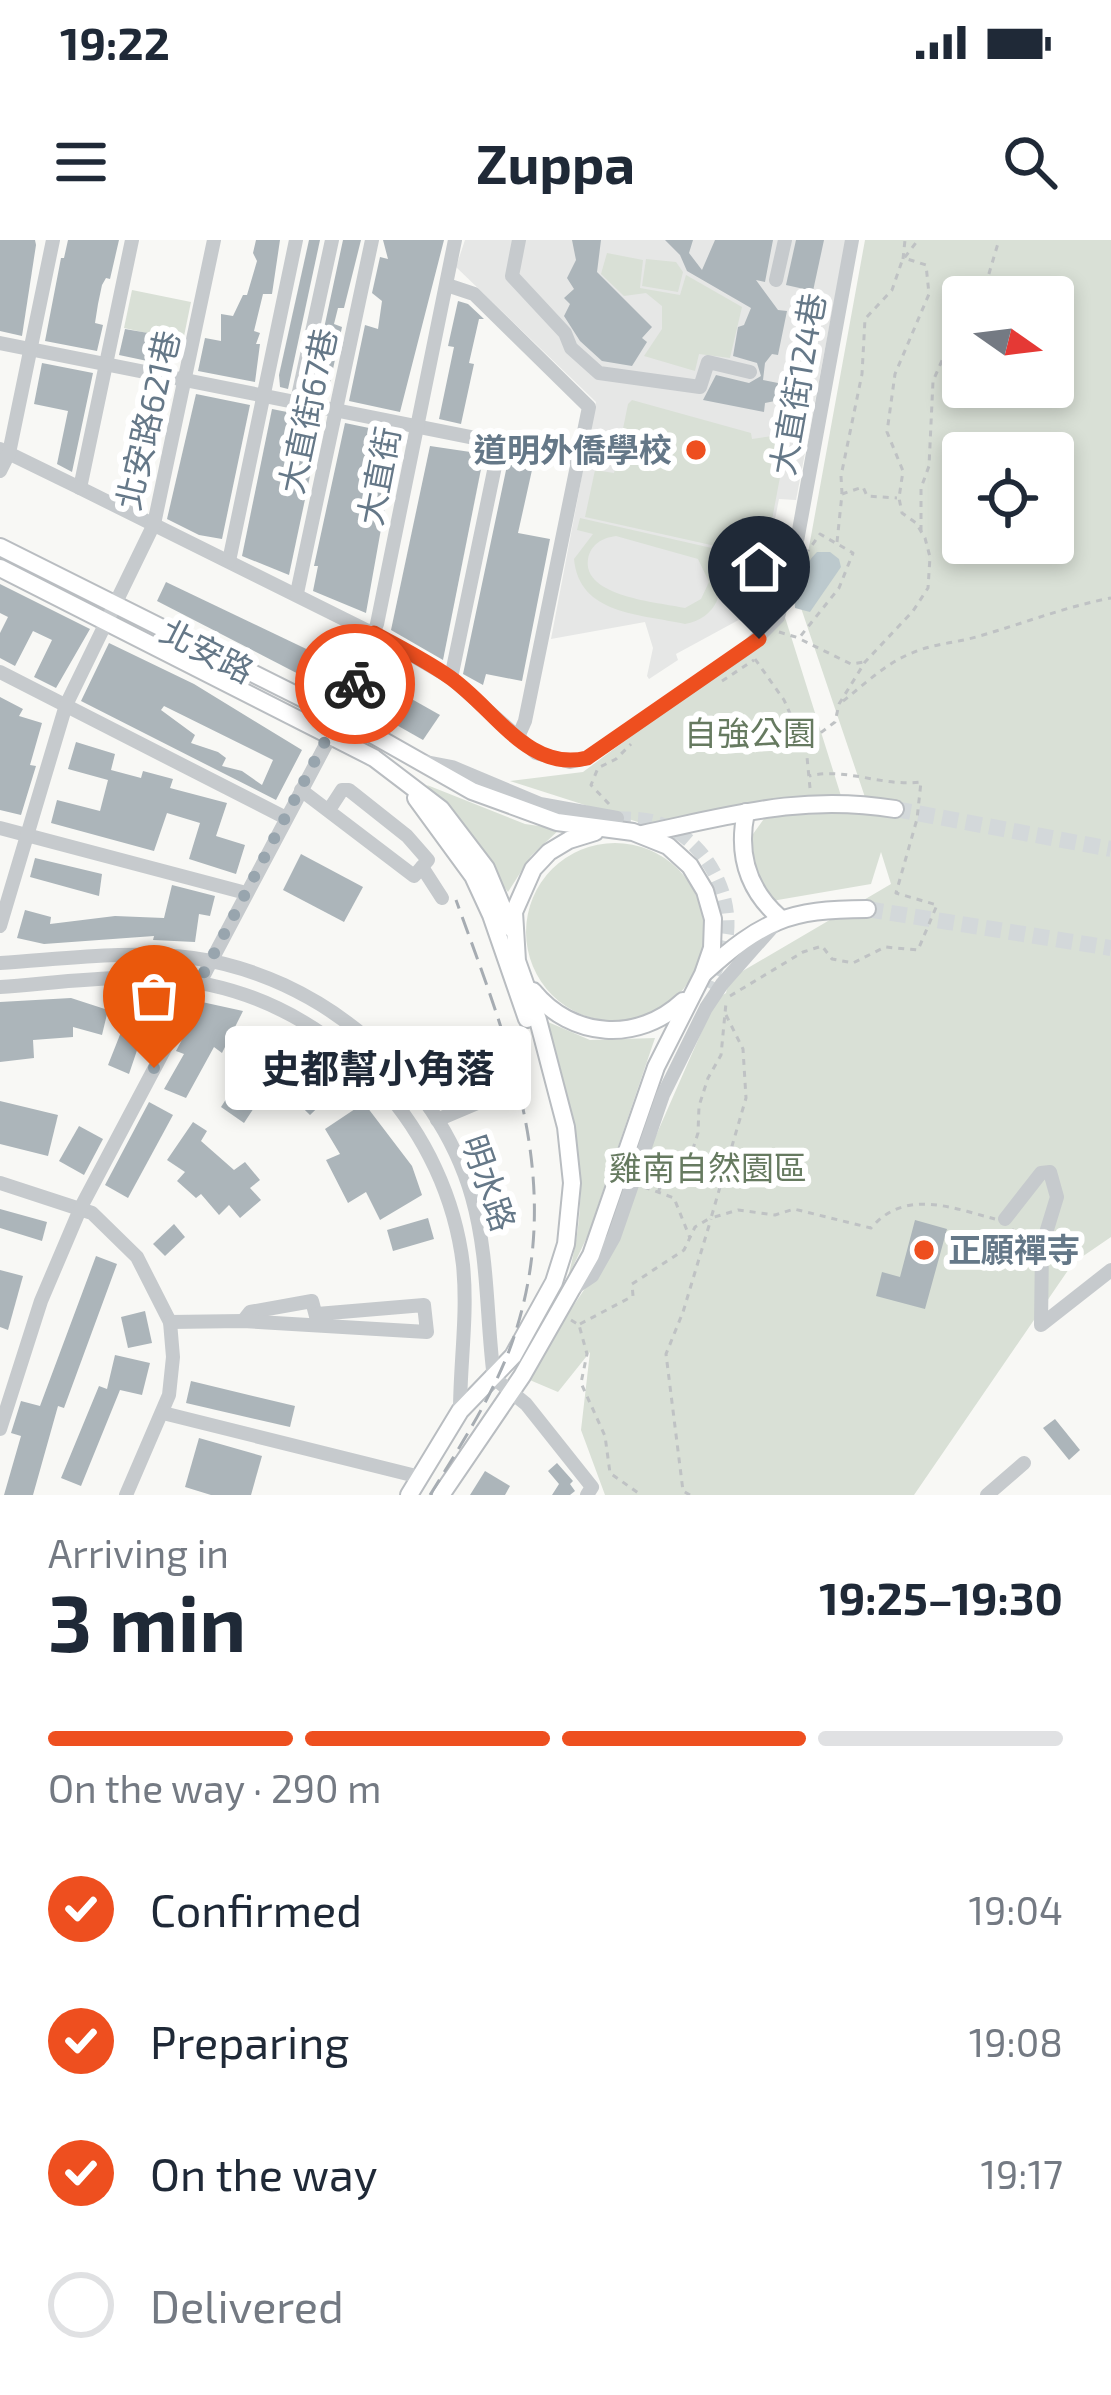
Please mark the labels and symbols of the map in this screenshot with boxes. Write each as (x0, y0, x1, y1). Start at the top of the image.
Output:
north arrow (942, 276, 1074, 408)
street label: 大直街124巷 (761, 290, 833, 478)
street label: 大直街67巷 (270, 325, 344, 497)
street label: 北安路621巷 (107, 326, 187, 513)
street label: 大直街 (349, 423, 407, 528)
place label: 道明外僑學校 (474, 429, 672, 469)
marker: 道明外僑學校 (683, 437, 709, 463)
pin (708, 516, 810, 639)
street label: 北安路 (154, 610, 261, 690)
courier (295, 624, 415, 744)
park label: 自強公園 (684, 712, 816, 752)
pin (103, 945, 205, 1068)
callout: 史都幫小角落 (226, 1026, 532, 1110)
street label: 明水路 (455, 1129, 525, 1236)
park label: 雞南自然園區 (609, 1147, 807, 1187)
place label: 正願禪寺 (948, 1229, 1080, 1269)
marker: 正願禪寺 (911, 1237, 937, 1263)

